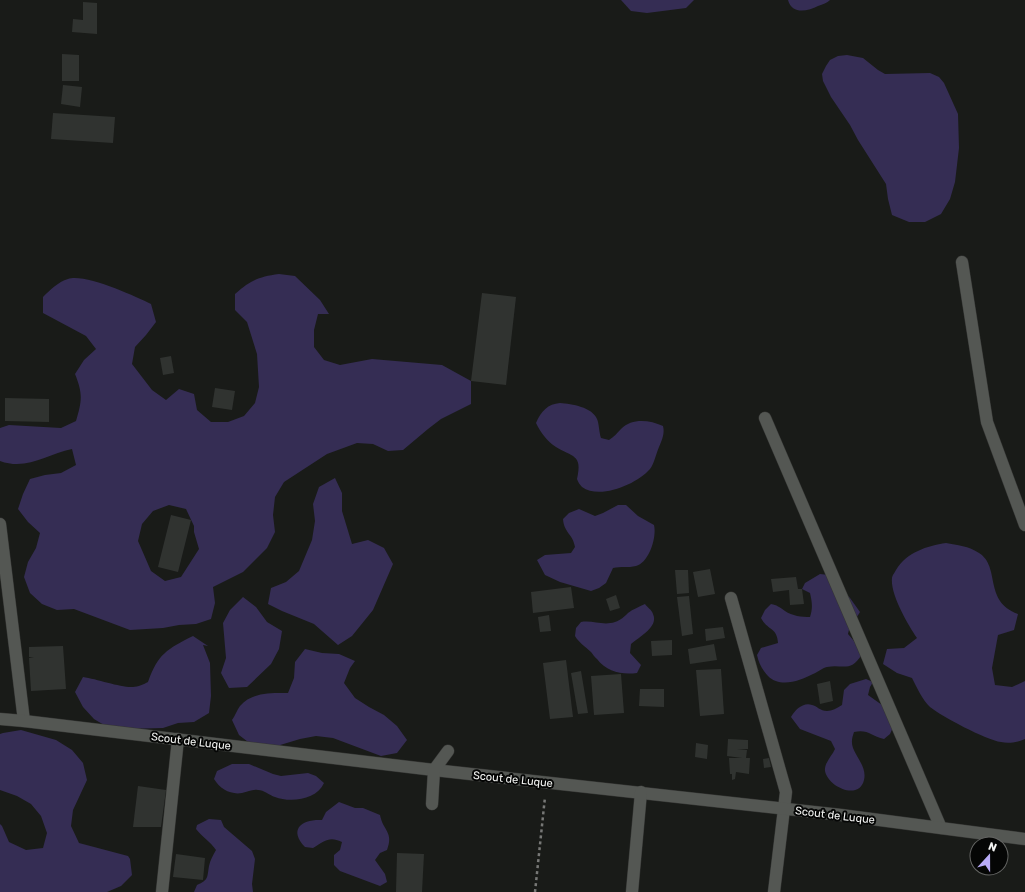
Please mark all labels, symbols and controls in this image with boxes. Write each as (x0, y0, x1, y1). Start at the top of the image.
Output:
street label: Scout de Luque (150, 730, 232, 753)
street label: Scout de Luque (472, 769, 554, 790)
street label: Scout de Luque (794, 804, 876, 827)
north arrow (969, 836, 1009, 876)
text: N (986, 840, 999, 855)

